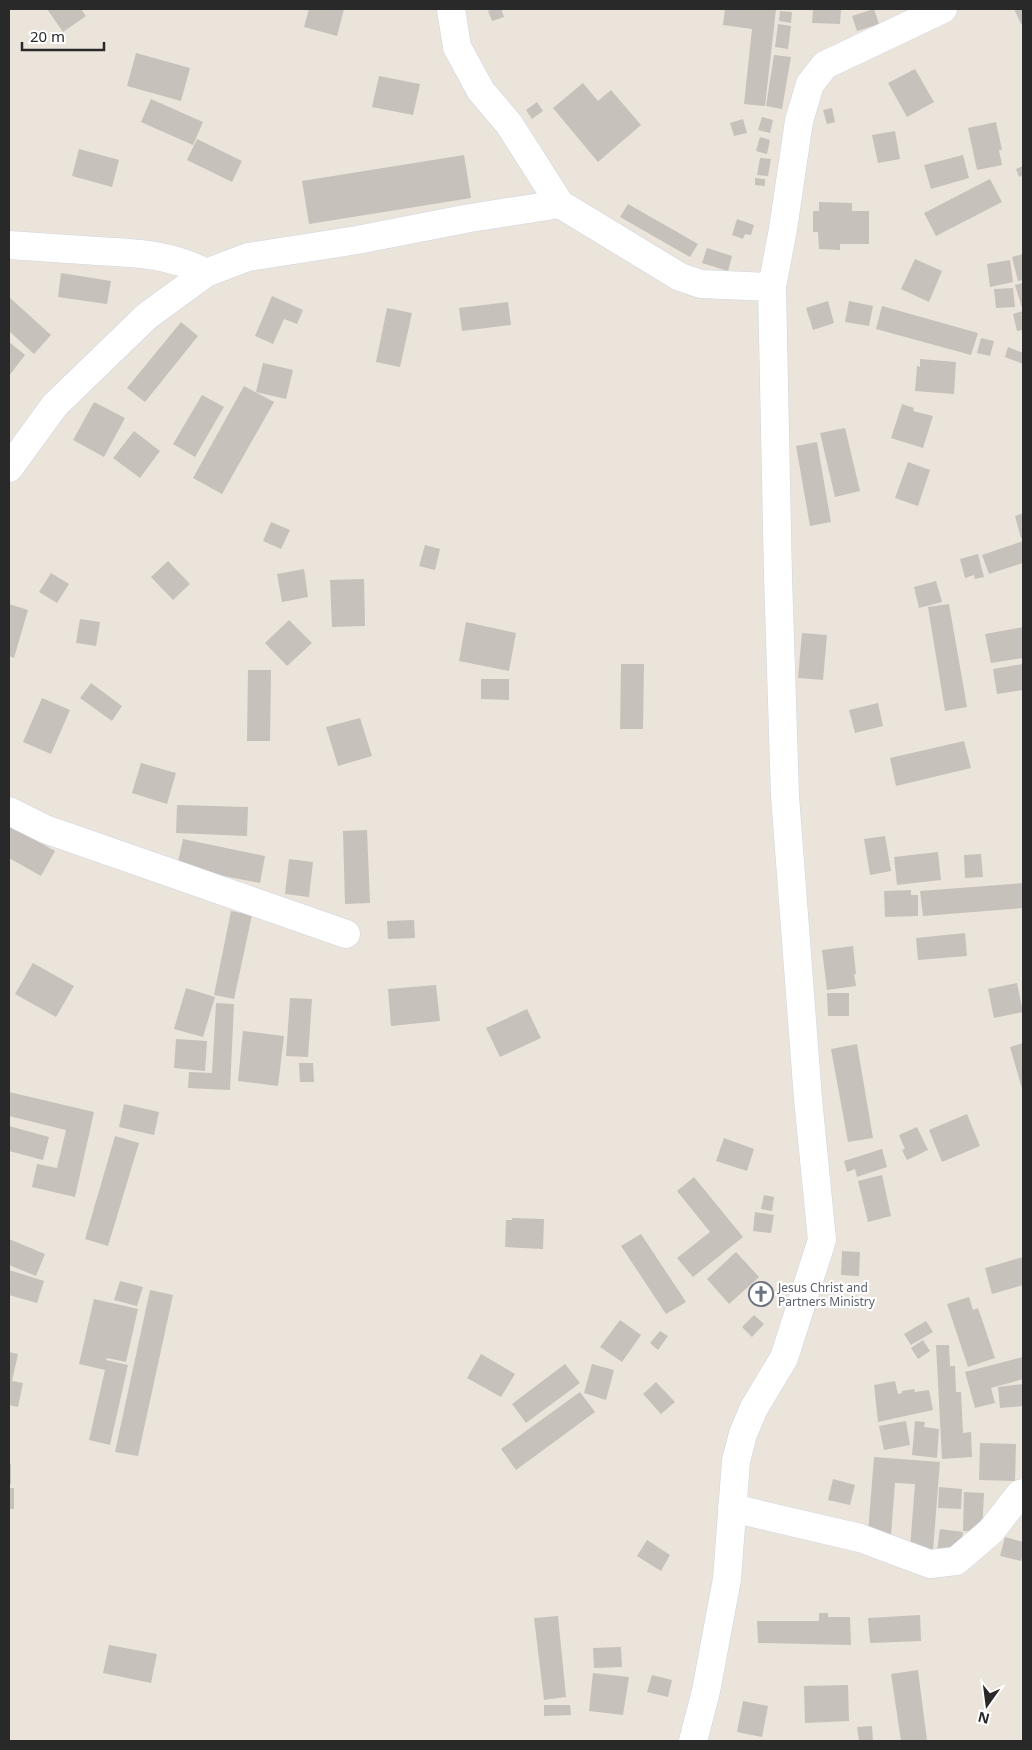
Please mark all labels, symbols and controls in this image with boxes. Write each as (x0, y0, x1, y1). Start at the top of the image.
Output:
scale bar (22, 20, 105, 52)
text: 20 m (30, 26, 65, 46)
place label: Jesus Christ and Partners Ministry (777, 1279, 876, 1310)
church icon: Jesus Christ and Partners Ministry (748, 1281, 774, 1307)
north arrow (962, 1680, 1012, 1730)
text: N (976, 1708, 992, 1729)

